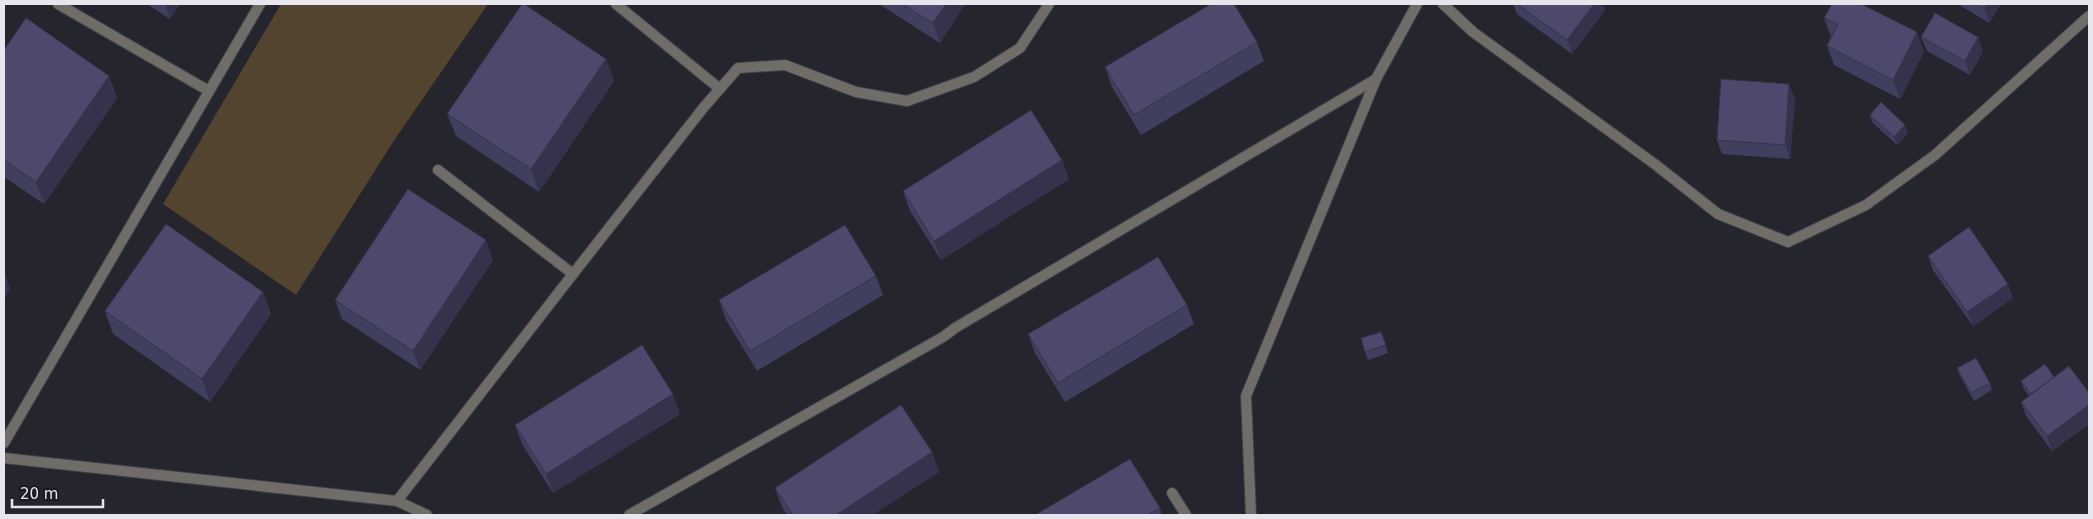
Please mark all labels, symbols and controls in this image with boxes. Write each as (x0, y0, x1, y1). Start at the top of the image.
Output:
scale bar (12, 476, 104, 508)
text: 20 m (20, 485, 58, 503)

